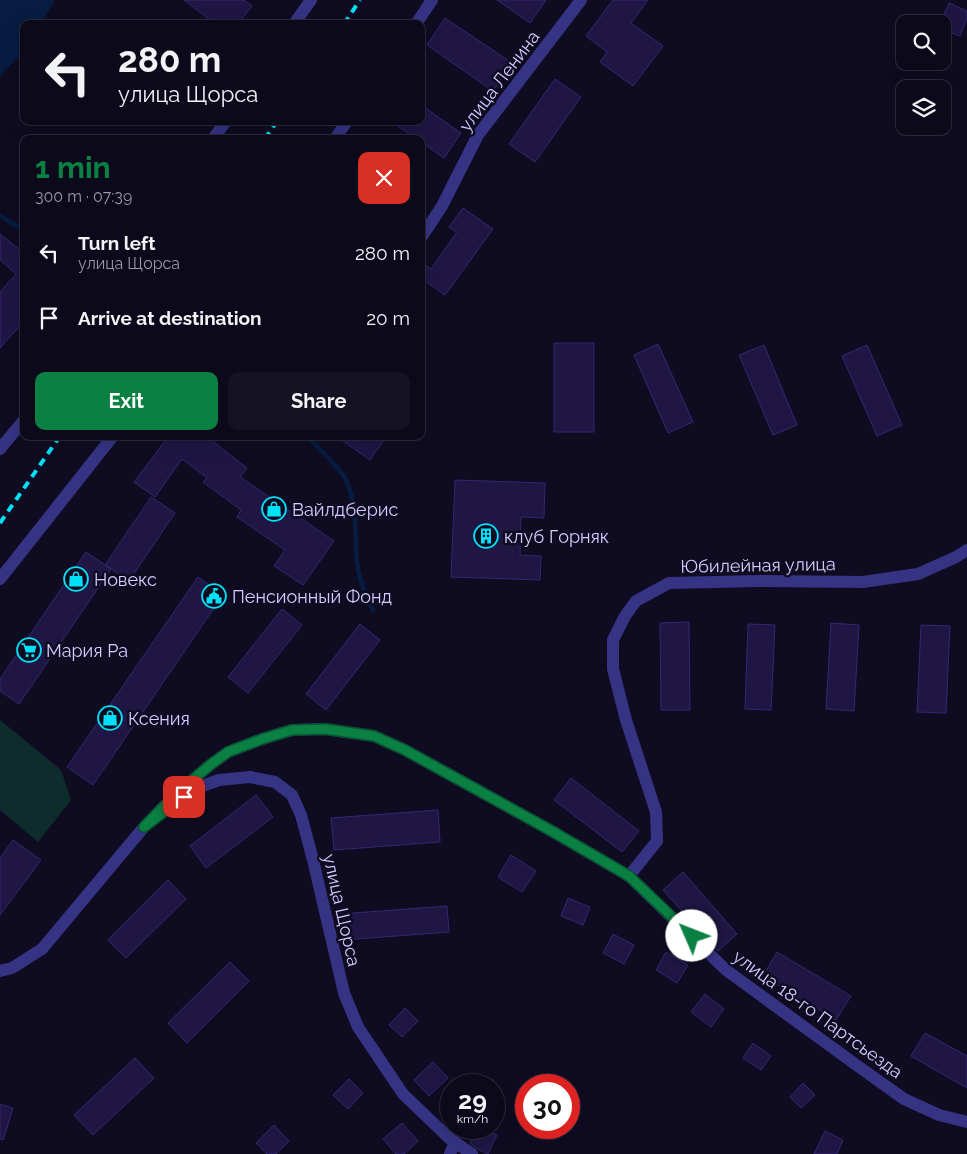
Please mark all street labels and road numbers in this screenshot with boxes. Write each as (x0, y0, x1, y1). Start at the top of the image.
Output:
street label: улица Ленина (454, 27, 544, 135)
street label: Юбилейная улица (680, 553, 836, 577)
street label: улица Щорса (319, 852, 365, 968)
street label: улица 18-го Партсьезда (729, 946, 907, 1082)

